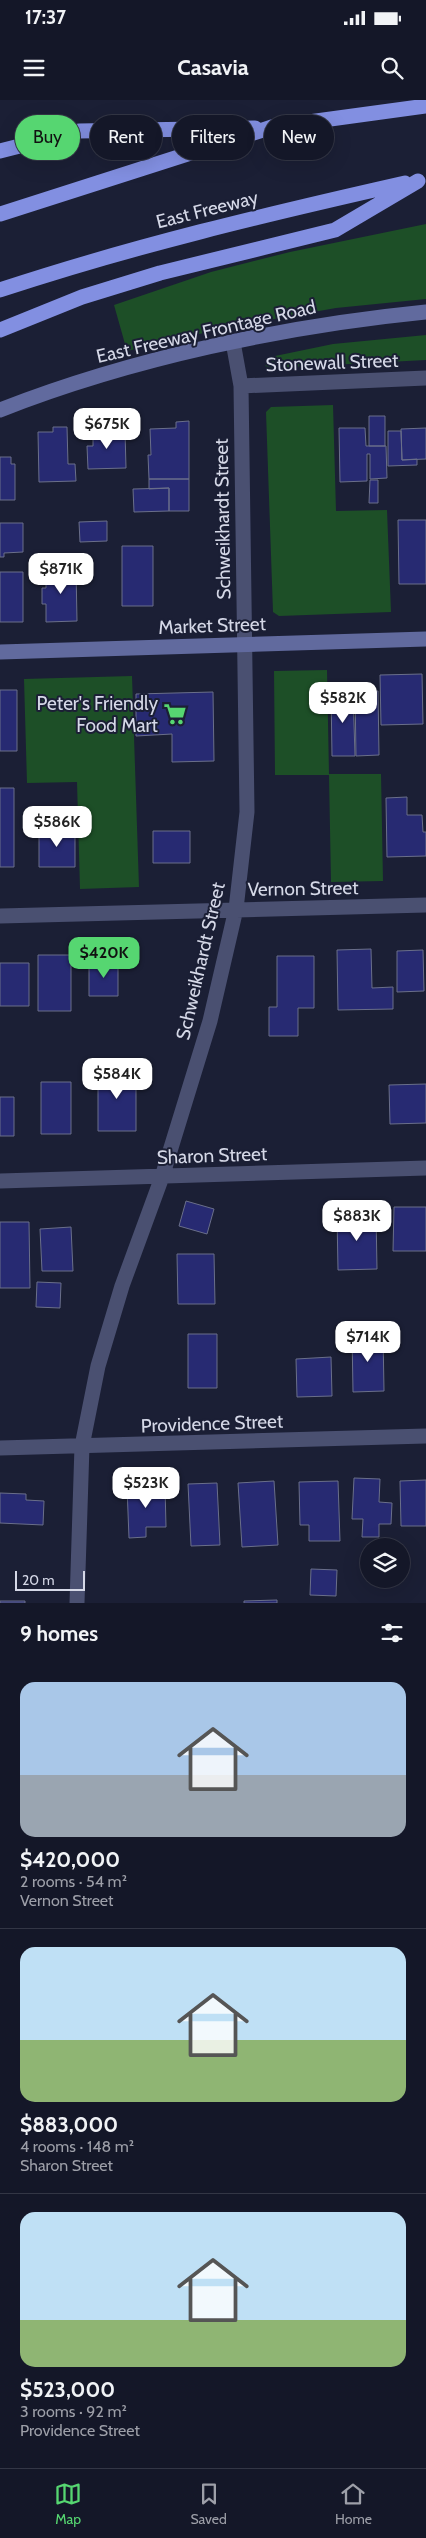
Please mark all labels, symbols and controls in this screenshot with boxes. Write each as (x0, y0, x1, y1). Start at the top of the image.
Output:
text: 17:37 (25, 6, 66, 29)
icon: menu (20, 54, 48, 82)
text: Casavia (177, 54, 249, 81)
icon: search (378, 54, 406, 82)
chip: Buy (15, 115, 80, 160)
chip: Rent (90, 115, 162, 160)
chip: Filters (172, 115, 254, 160)
chip: New (264, 115, 334, 160)
street label: East Freeway (154, 186, 261, 233)
street label: East Freeway Frontage Road (94, 295, 318, 368)
street label: Stonewall Street (265, 349, 399, 376)
pin: $675K (72, 408, 142, 450)
text: $675K (84, 414, 130, 433)
street label: Schweikhardt Street (210, 438, 235, 600)
pin: $871K (26, 552, 96, 595)
text: $871K (39, 559, 83, 578)
street label: Market Street (158, 612, 267, 639)
pin: $582K (308, 682, 378, 724)
text: $582K (320, 688, 366, 707)
place label: Peter's Friendly Food Mart (36, 692, 159, 737)
supermarket icon: Peter's Friendly Food Mart (162, 701, 188, 727)
pin: $586K (22, 806, 92, 848)
text: $586K (34, 812, 80, 831)
street label: Vernon Street (247, 876, 359, 901)
street label: Schweikhardt Street (171, 879, 230, 1042)
pin: $420K (69, 936, 139, 979)
text: $420K (79, 943, 129, 962)
pin: $584K (82, 1058, 152, 1100)
text: $584K (93, 1064, 141, 1083)
street label: Sharon Street (156, 1142, 268, 1169)
pin: $883K (322, 1200, 392, 1242)
text: $883K (333, 1206, 381, 1225)
pin: $714K (333, 1320, 403, 1363)
text: $714K (346, 1327, 390, 1346)
street label: Providence Street (140, 1410, 284, 1437)
pin: $523K (111, 1466, 181, 1509)
text: $523K (124, 1473, 169, 1492)
map controls (360, 1538, 410, 1588)
button: layers (360, 1538, 410, 1588)
scale bar (15, 1568, 85, 1591)
text: 20 m (22, 1571, 55, 1589)
icon: filters (378, 1619, 406, 1647)
text: 9 homes (20, 1621, 98, 1646)
icon: home (168, 1714, 258, 1804)
text: $420,000 (20, 1847, 120, 1872)
text: 2 rooms · 54 m² (20, 1872, 127, 1891)
text: Vernon Street (20, 1891, 113, 1910)
icon: home (168, 1980, 258, 2070)
text: $883,000 (20, 2112, 118, 2137)
text: 4 rooms · 148 m² (20, 2137, 134, 2156)
text: Sharon Street (20, 2156, 113, 2175)
icon: home (168, 2245, 258, 2335)
text: $523,000 (20, 2377, 115, 2402)
text: 3 rooms · 92 m² (20, 2402, 127, 2421)
text: Providence Street (20, 2421, 140, 2440)
tab: Map (54, 2480, 82, 2528)
tab: Saved (190, 2480, 227, 2528)
tab: Home (335, 2480, 372, 2528)

